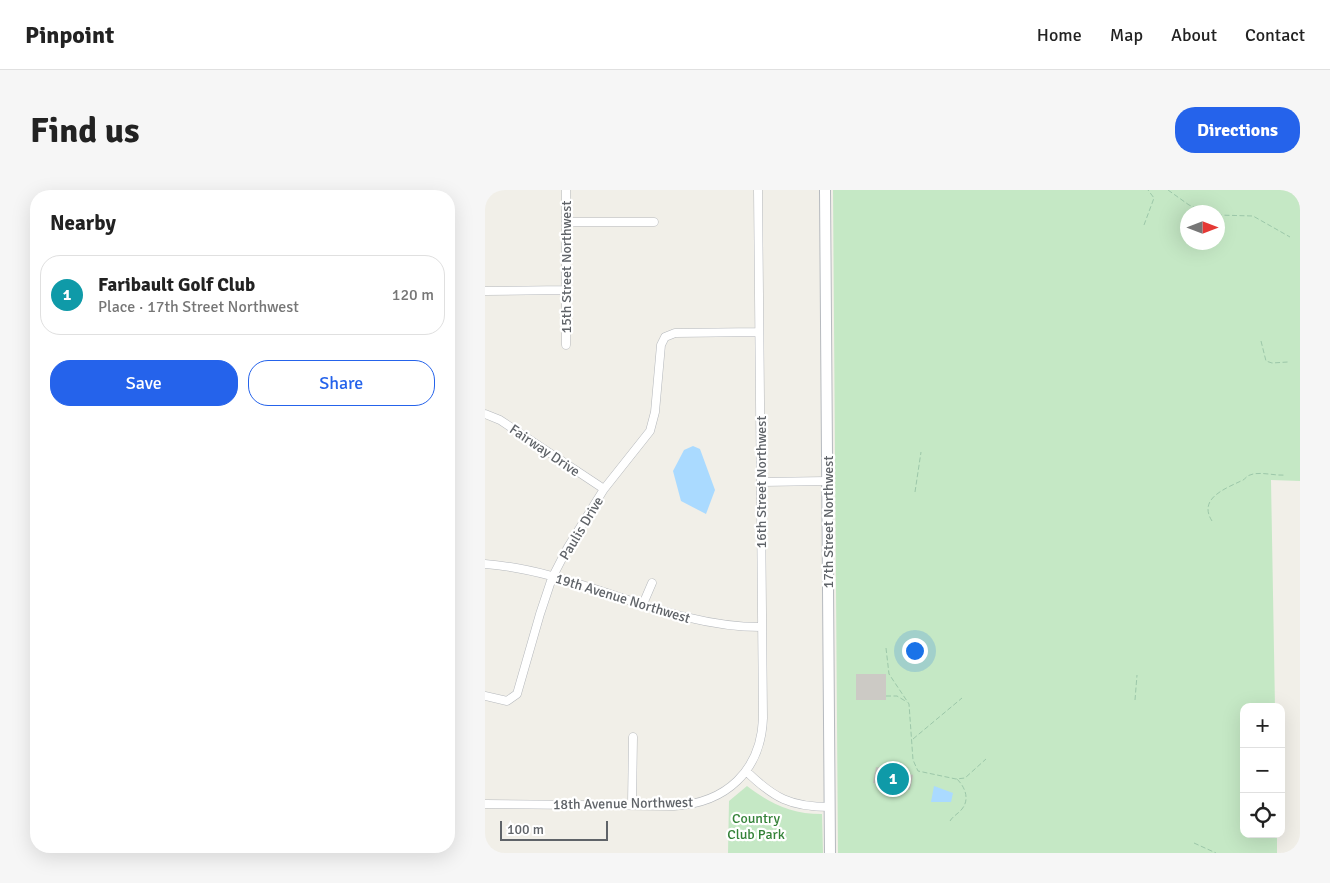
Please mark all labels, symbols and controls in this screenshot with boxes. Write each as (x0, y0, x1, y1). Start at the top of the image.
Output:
text: Pinpoint (25, 20, 114, 50)
text: Home (1037, 24, 1082, 46)
text: Map (1110, 24, 1143, 46)
text: About (1171, 24, 1217, 46)
text: Contact (1245, 24, 1305, 46)
button: Directions (1175, 107, 1300, 153)
text: Find us (30, 109, 140, 152)
street label: 15th Street Northwest (558, 201, 575, 333)
north arrow (1180, 205, 1225, 250)
text: Nearby (50, 210, 116, 236)
text: Faribault Golf Club (98, 273, 255, 297)
text: 1 (63, 285, 71, 305)
text: 120 m (392, 285, 434, 305)
text: Place · 17th Street Northwest (98, 297, 299, 317)
button: Save (50, 360, 238, 406)
button: Share (248, 360, 435, 406)
street label: 16th Street Northwest (753, 416, 770, 548)
street label: Fairway Drive (506, 421, 583, 480)
street label: 17th Street Northwest (820, 456, 837, 588)
street label: Paulis Drive (556, 494, 607, 563)
street label: 19th Avenue Northwest (553, 570, 692, 627)
your location (902, 638, 928, 664)
map controls (1240, 703, 1285, 838)
button: + (1240, 703, 1285, 748)
button: − (1240, 748, 1285, 793)
pin: 1 (877, 760, 909, 798)
button: locate (1240, 793, 1285, 838)
street label: 18th Avenue Northwest (553, 794, 693, 813)
park label: Country Club Park (727, 810, 785, 843)
scale bar (500, 818, 607, 841)
text: 100 m (507, 821, 544, 838)

